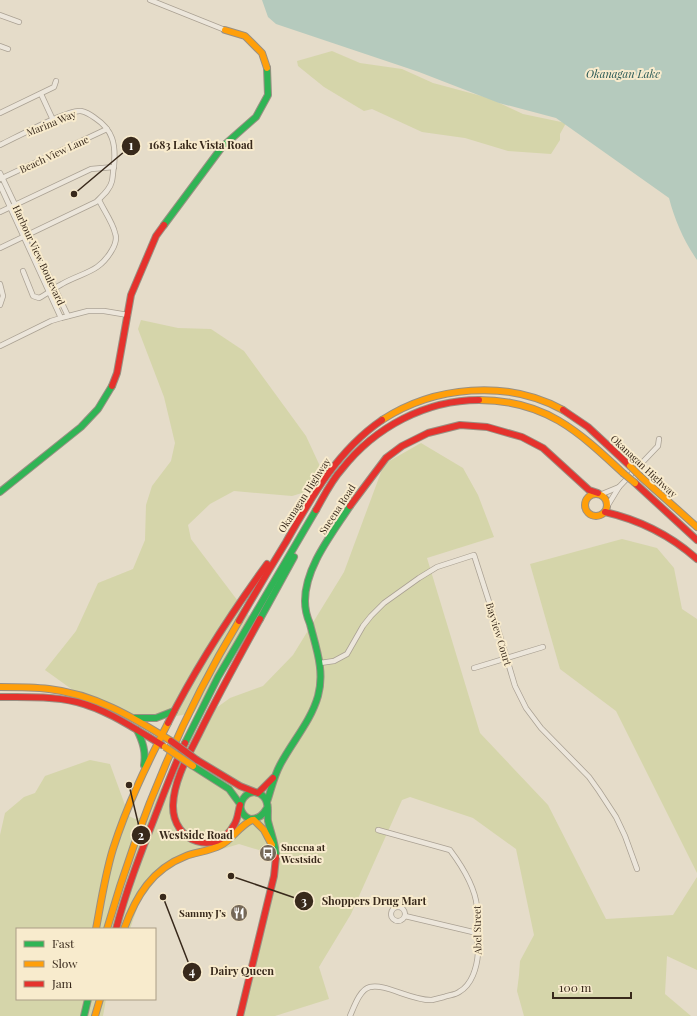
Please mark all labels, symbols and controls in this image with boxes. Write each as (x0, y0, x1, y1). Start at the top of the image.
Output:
water label: Okanagan Lake (586, 66, 660, 81)
street label: Marina Way (24, 107, 78, 139)
street label: Beach View Lane (17, 132, 91, 176)
callout: 1683 Lake Vista Road (121, 134, 261, 157)
text: 1 (129, 137, 134, 153)
text: 1683 Lake Vista Road (149, 137, 254, 152)
street label: Harbour View Boulevard (10, 203, 68, 308)
street label: Okanagan Highway (608, 431, 680, 501)
street label: Okanagan Highway (275, 455, 333, 535)
street label: Sneena Road (315, 481, 359, 537)
street label: Bayview Court (483, 601, 515, 668)
callout: Westside Road (131, 824, 240, 847)
text: 2 (138, 827, 144, 843)
text: Westside Road (158, 827, 233, 842)
place label: Sneena at Westside (280, 840, 326, 866)
bus stop icon: Sneena at Westside (258, 843, 278, 863)
callout: Shoppers Drug Mart (294, 890, 434, 913)
text: 3 (301, 893, 307, 909)
text: Shoppers Drug Mart (322, 893, 426, 908)
restaurant icon: Sammy J’s (229, 903, 249, 923)
street label: Abel Street (470, 905, 484, 956)
place label: Sammy J’s (179, 906, 226, 920)
legend (16, 928, 156, 1000)
text: Fast (52, 935, 75, 951)
text: Slow (52, 955, 78, 971)
callout: Dairy Queen (182, 960, 283, 983)
text: 4 (189, 963, 195, 979)
text: Dairy Queen (210, 963, 274, 978)
scale bar (553, 974, 631, 1000)
text: Jam (51, 975, 73, 991)
text: 100 m (559, 979, 592, 995)

